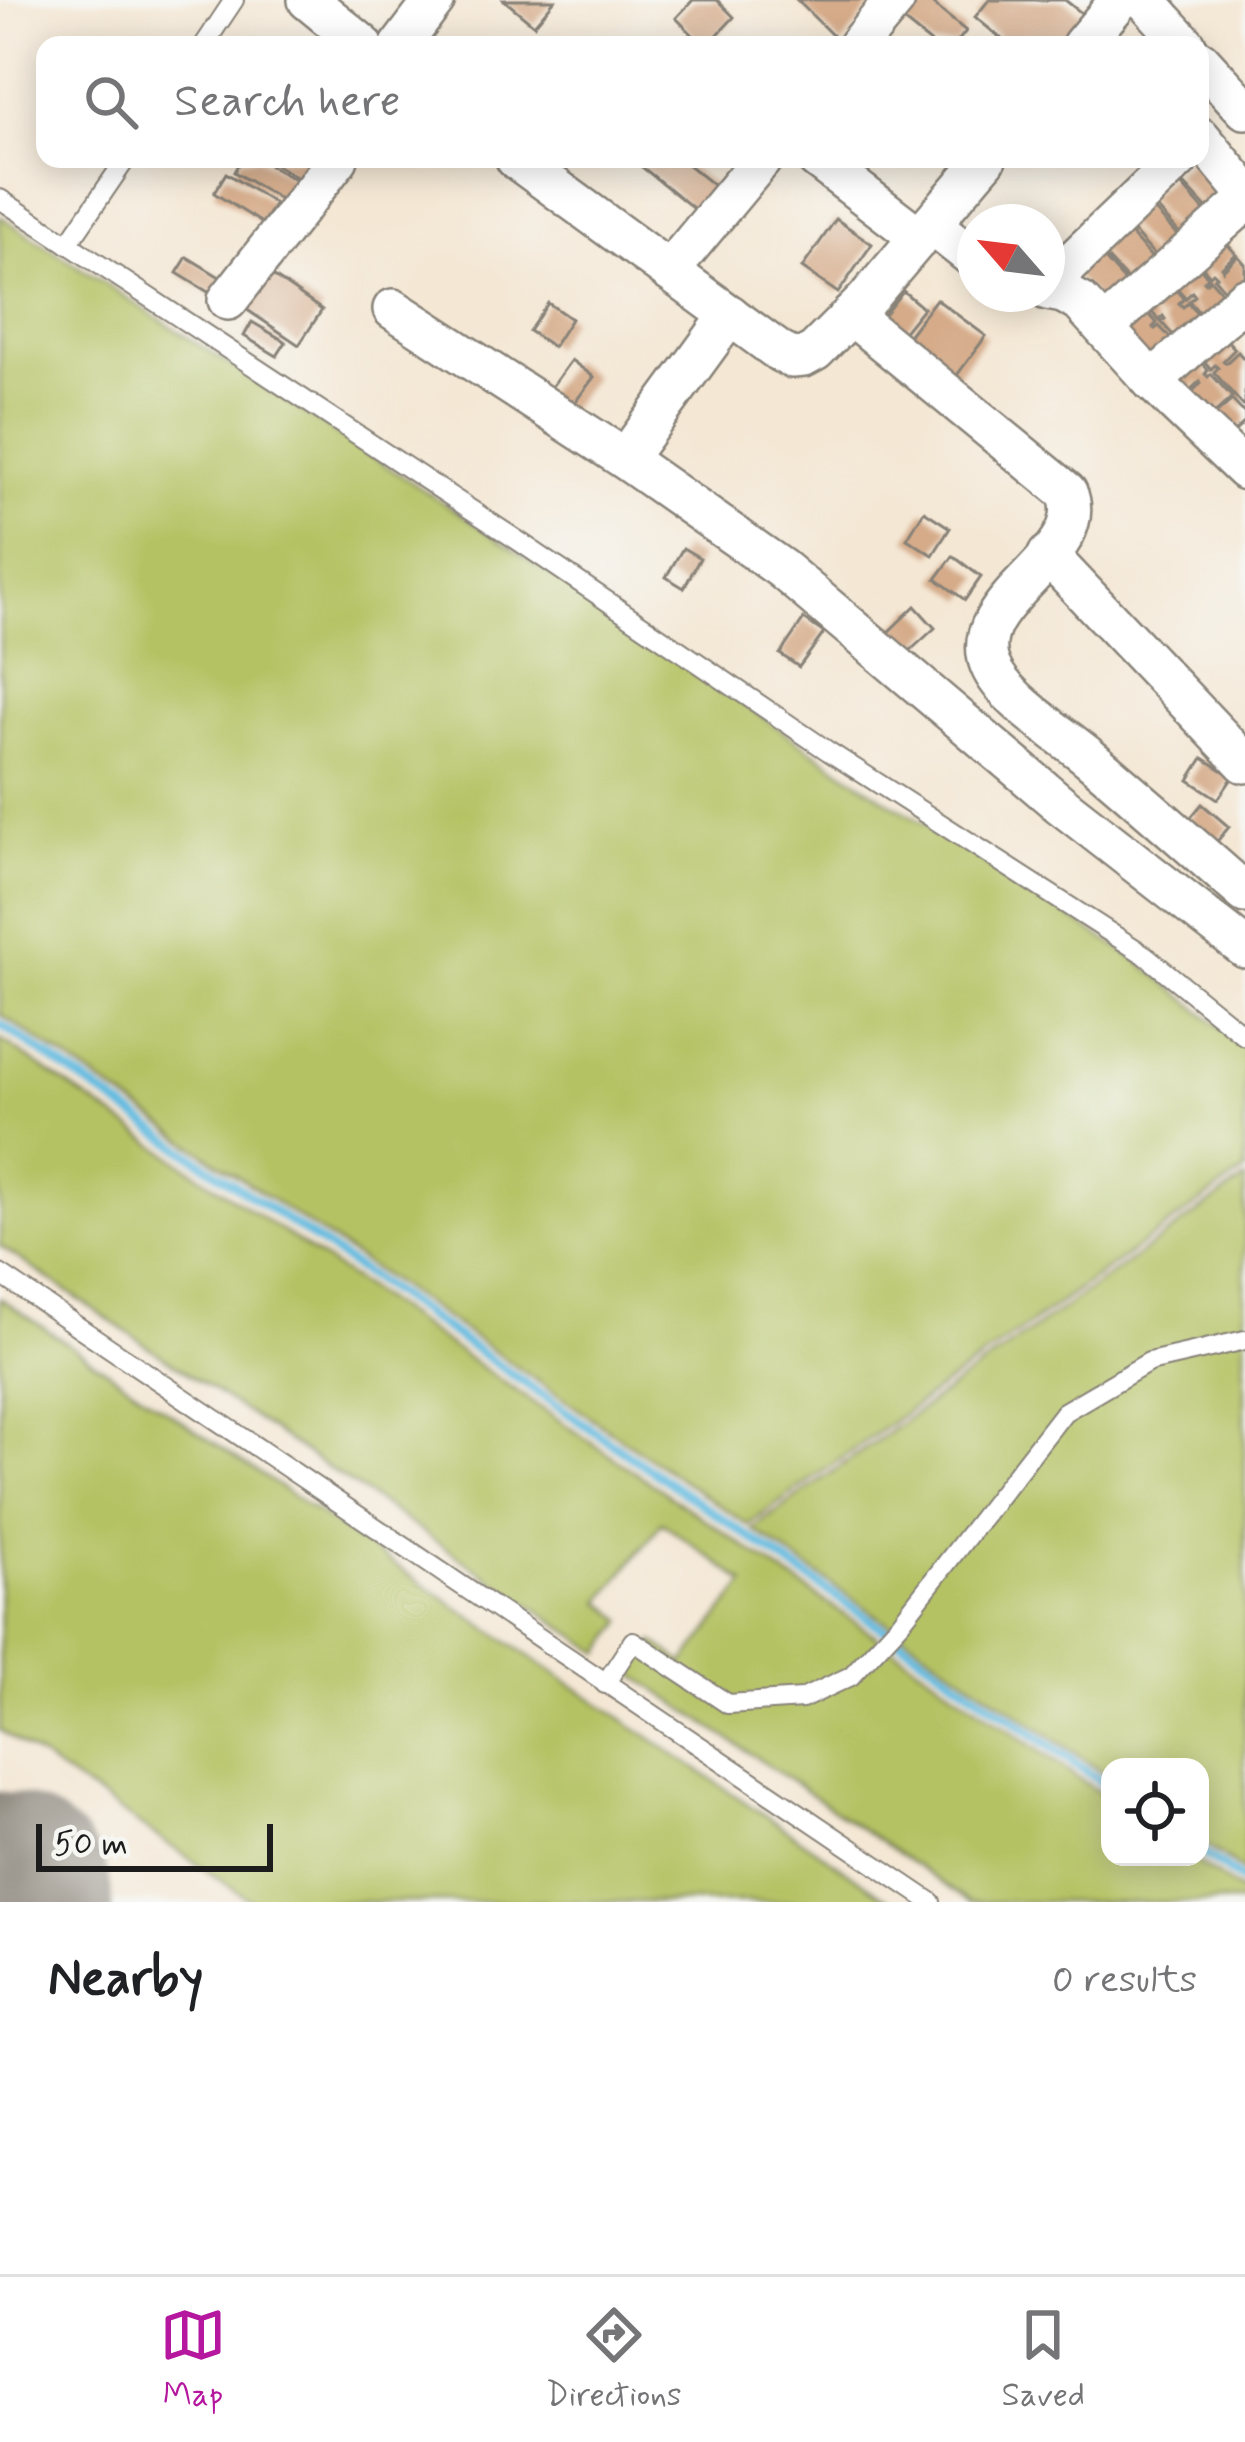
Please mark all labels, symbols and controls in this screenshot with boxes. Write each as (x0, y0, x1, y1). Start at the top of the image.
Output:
search box (36, 36, 1209, 168)
icon: search (78, 69, 144, 135)
text: Search here (174, 73, 401, 132)
north arrow (957, 204, 1065, 312)
map controls (1101, 1758, 1209, 1866)
button: locate (1101, 1758, 1209, 1866)
scale bar (36, 1818, 273, 1871)
text: 50 m (54, 1823, 128, 1867)
text: Nearby (48, 1947, 203, 2013)
text: 0 results (1052, 1955, 1197, 2006)
tab: Map (160, 2302, 226, 2418)
tab: Directions (546, 2302, 682, 2418)
tab: Saved (1002, 2302, 1085, 2418)

